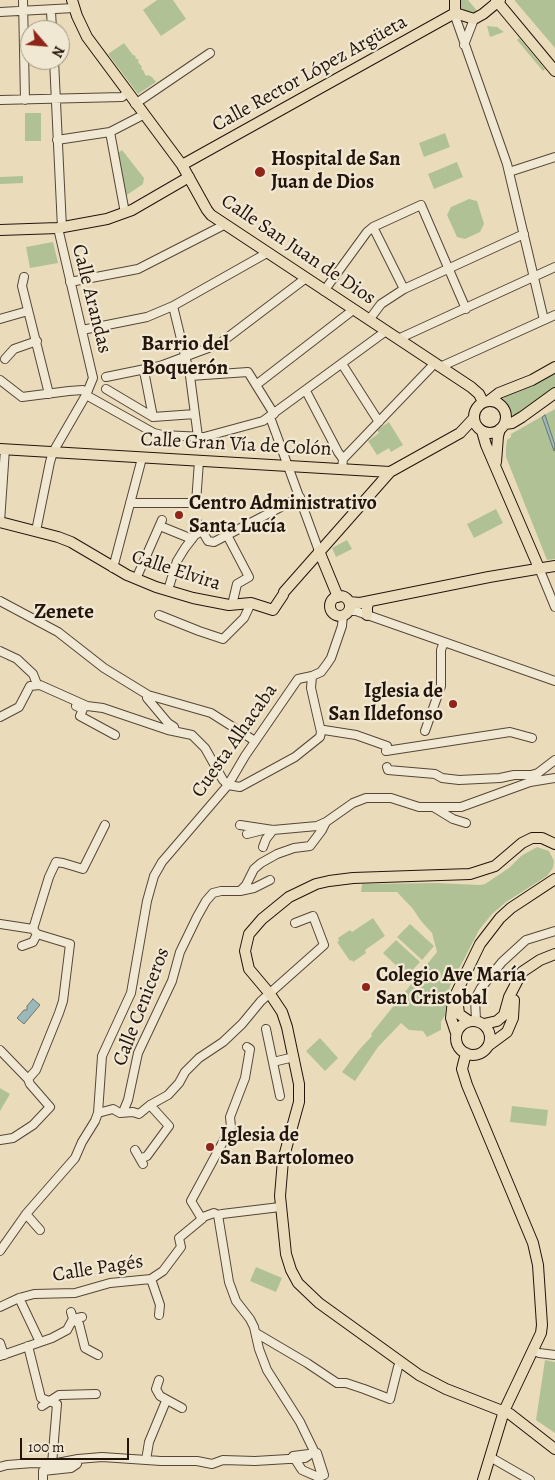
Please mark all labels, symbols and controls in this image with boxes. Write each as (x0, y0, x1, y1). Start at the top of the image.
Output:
street label: Calle Rector López Argüeta (208, 10, 412, 138)
north arrow (20, 20, 70, 70)
text: N (47, 43, 69, 60)
place label: Hospital de San Juan de Dios (271, 148, 400, 195)
marker: Hospital de San Juan de Dios (253, 165, 267, 179)
street label: Calle San Juan de Dios (216, 189, 380, 311)
street label: Calle Arandas (66, 242, 116, 356)
district label: Barrio del Boquerón (141, 332, 229, 382)
street label: Calle Gran Vía de Colón (140, 428, 332, 462)
place label: Centro Administrativo Santa Lucía (189, 492, 377, 539)
marker: Centro Administrativo Santa Lucía (173, 509, 185, 521)
street label: Calle Elvira (128, 545, 224, 597)
district label: Zenete (34, 600, 94, 626)
street label: Cuesta Alhacaba (187, 679, 283, 803)
place label: Iglesia de San Ildefonso (329, 680, 443, 727)
marker: Iglesia de San Ildefonso (447, 698, 459, 710)
street label: Calle Ceniceros (108, 944, 176, 1070)
place label: Colegio Ave María San Cristobal (376, 964, 526, 1011)
marker: Colegio Ave María San Cristobal (360, 981, 372, 993)
place label: Iglesia de San Bartolomeo (220, 1124, 354, 1171)
marker: Iglesia de San Bartolomeo (204, 1141, 216, 1153)
street label: Calle Pagés (51, 1250, 145, 1288)
scale bar (22, 1428, 131, 1460)
text: 100 m (28, 1437, 65, 1457)

